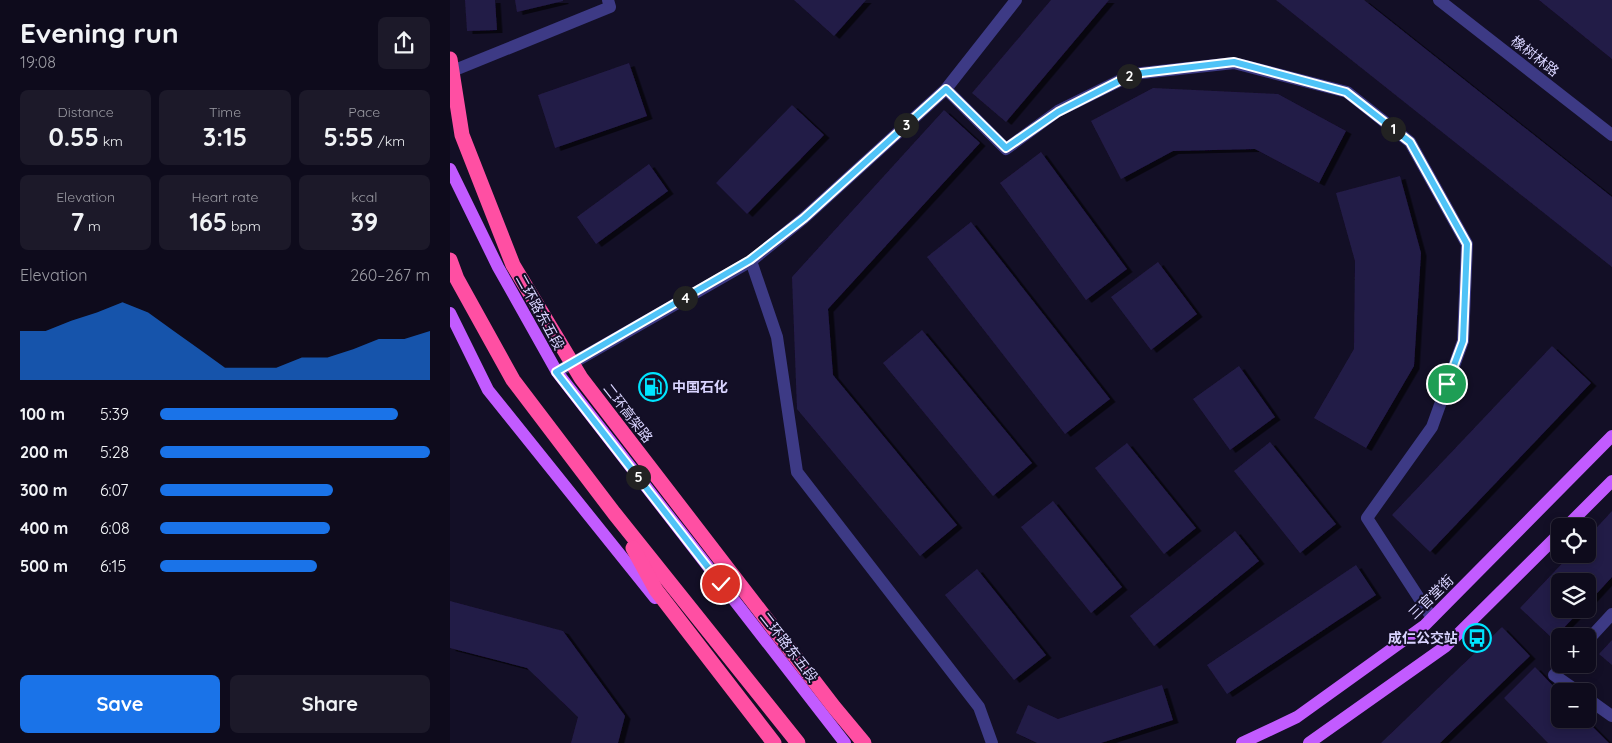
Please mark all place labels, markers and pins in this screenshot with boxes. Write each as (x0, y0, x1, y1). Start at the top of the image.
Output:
pin: 2 (1116, 64, 1142, 88)
pin: 3 (894, 112, 918, 138)
pin: 1 (1380, 116, 1406, 142)
pin: 4 (672, 286, 698, 310)
pin (1426, 363, 1468, 405)
fuel station icon: 中国石化 (638, 372, 668, 402)
place label: 中国石化 (672, 378, 728, 396)
pin: 5 (626, 464, 650, 490)
pin (700, 563, 742, 605)
bus stop icon: 成仁公交站 (1462, 623, 1492, 653)
place label: 成仁公交站 (1388, 629, 1458, 647)

